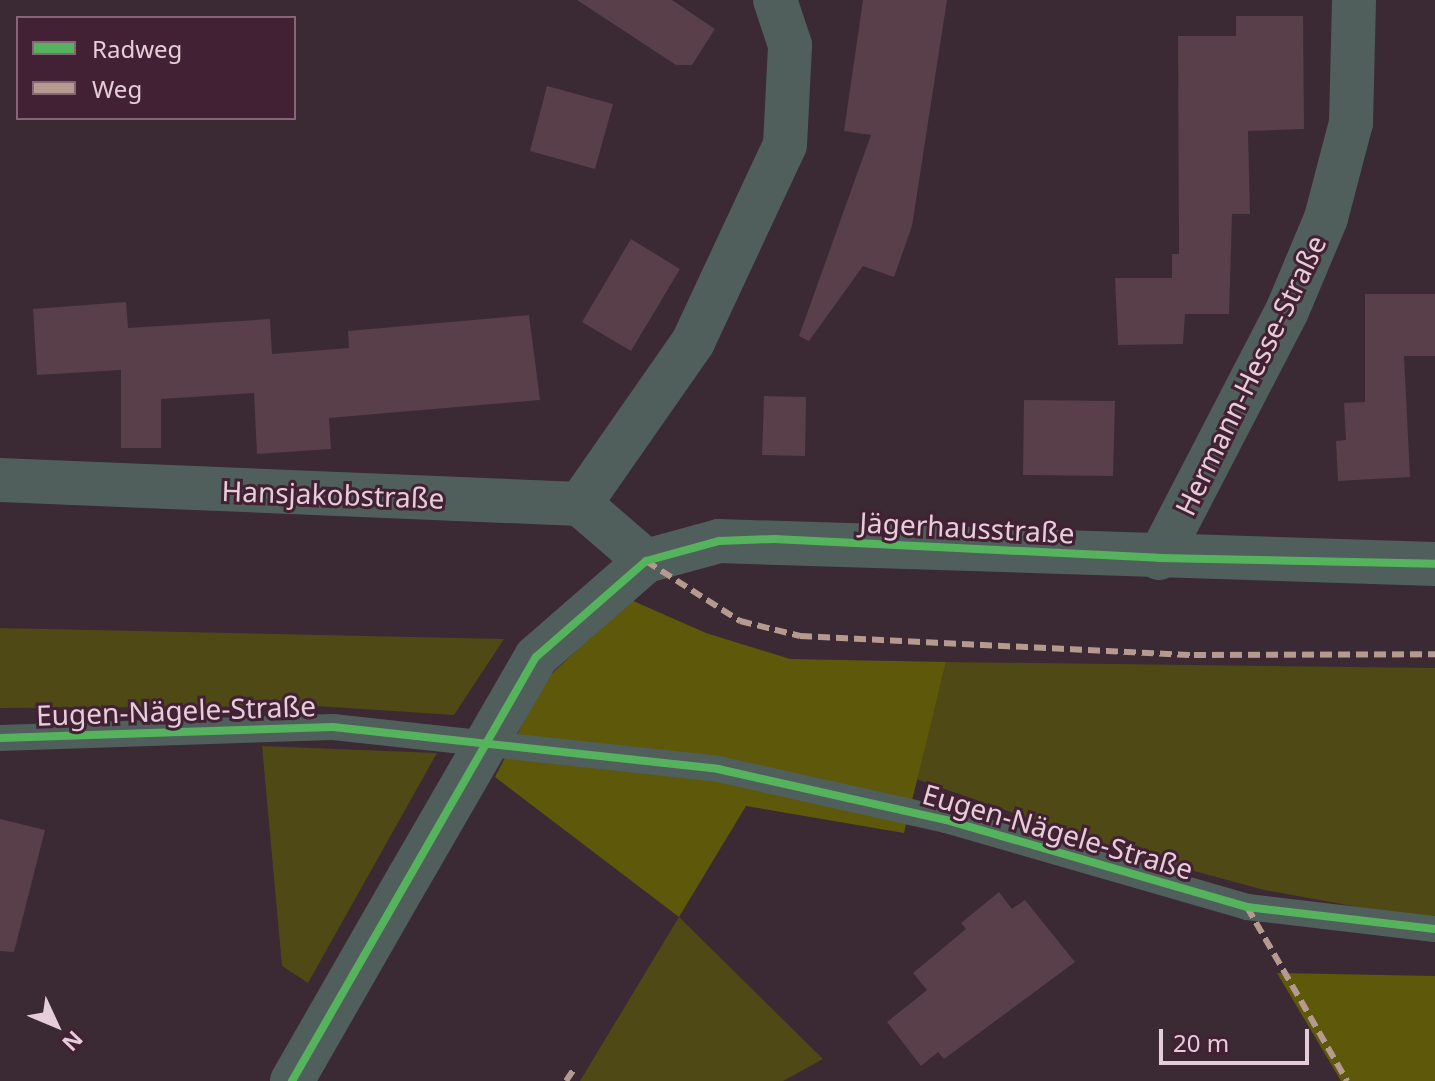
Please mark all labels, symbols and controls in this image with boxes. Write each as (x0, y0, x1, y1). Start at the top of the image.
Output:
legend (16, 16, 296, 120)
text: Radweg (92, 32, 182, 65)
text: Weg (92, 72, 142, 105)
street label: Hermann-Hesse-Straße (1168, 229, 1332, 521)
street label: Hansjakobstraße (221, 473, 445, 515)
street label: Jägerhausstraße (859, 505, 1075, 549)
street label: Eugen-Nägele-Straße (36, 688, 316, 732)
street label: Eugen-Nägele-Straße (919, 776, 1197, 886)
north arrow (16, 985, 96, 1065)
scale bar (1163, 1013, 1313, 1063)
text: N (56, 1025, 90, 1059)
text: 20 m (1173, 1026, 1229, 1059)

